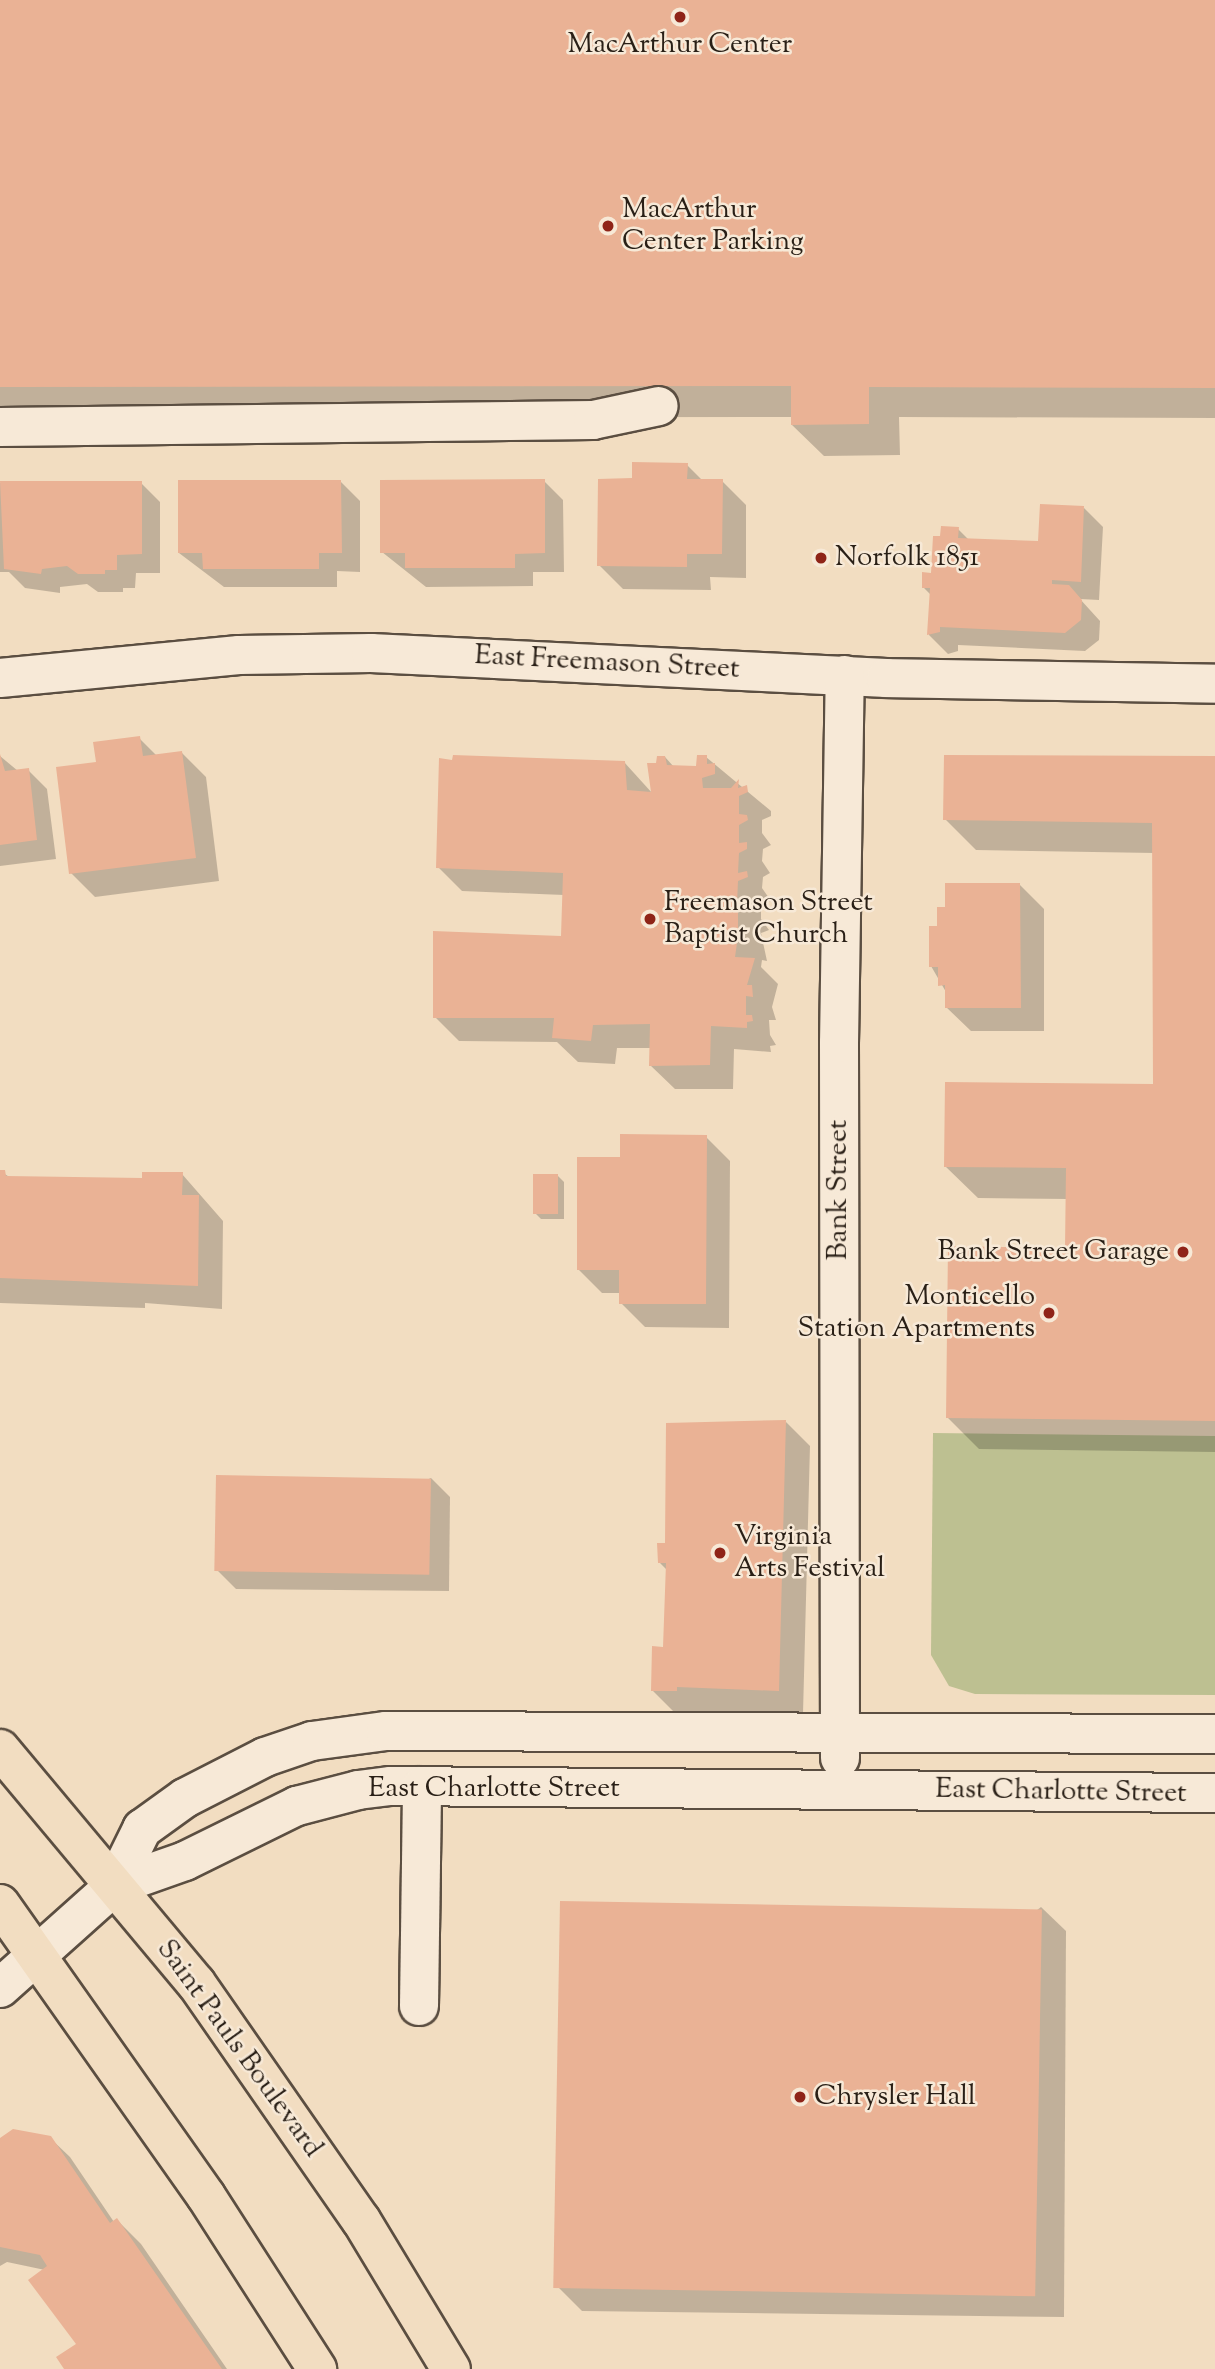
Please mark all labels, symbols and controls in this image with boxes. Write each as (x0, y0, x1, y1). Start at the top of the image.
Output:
marker: MacArthur Center (672, 9, 688, 25)
place label: MacArthur Center (568, 28, 792, 62)
place label: MacArthur Center Parking (622, 193, 804, 259)
marker: MacArthur Center Parking (600, 218, 616, 234)
place label: Norfolk 1851 (835, 541, 979, 575)
marker: Norfolk 1851 (813, 550, 829, 566)
street label: East Freemason Street (474, 639, 740, 687)
place label: Freemason Street Baptist Church (664, 886, 873, 952)
marker: Freemason Street Baptist Church (642, 911, 658, 927)
street label: Bank Street (822, 1120, 856, 1260)
place label: Bank Street Garage (937, 1235, 1169, 1269)
marker: Bank Street Garage (1175, 1244, 1191, 1260)
place label: Monticello Station Apartments (798, 1280, 1035, 1346)
marker: Monticello Station Apartments (1041, 1305, 1057, 1321)
place label: Virginia Arts Festival (734, 1520, 885, 1586)
marker: Virginia Arts Festival (712, 1545, 728, 1561)
street label: East Charlotte Street (368, 1772, 620, 1806)
street label: East Charlotte Street (935, 1773, 1187, 1811)
street label: Saint Pauls Boulevard (149, 1934, 329, 2164)
place label: Chrysler Hall (814, 2080, 976, 2114)
marker: Chrysler Hall (792, 2089, 808, 2105)

